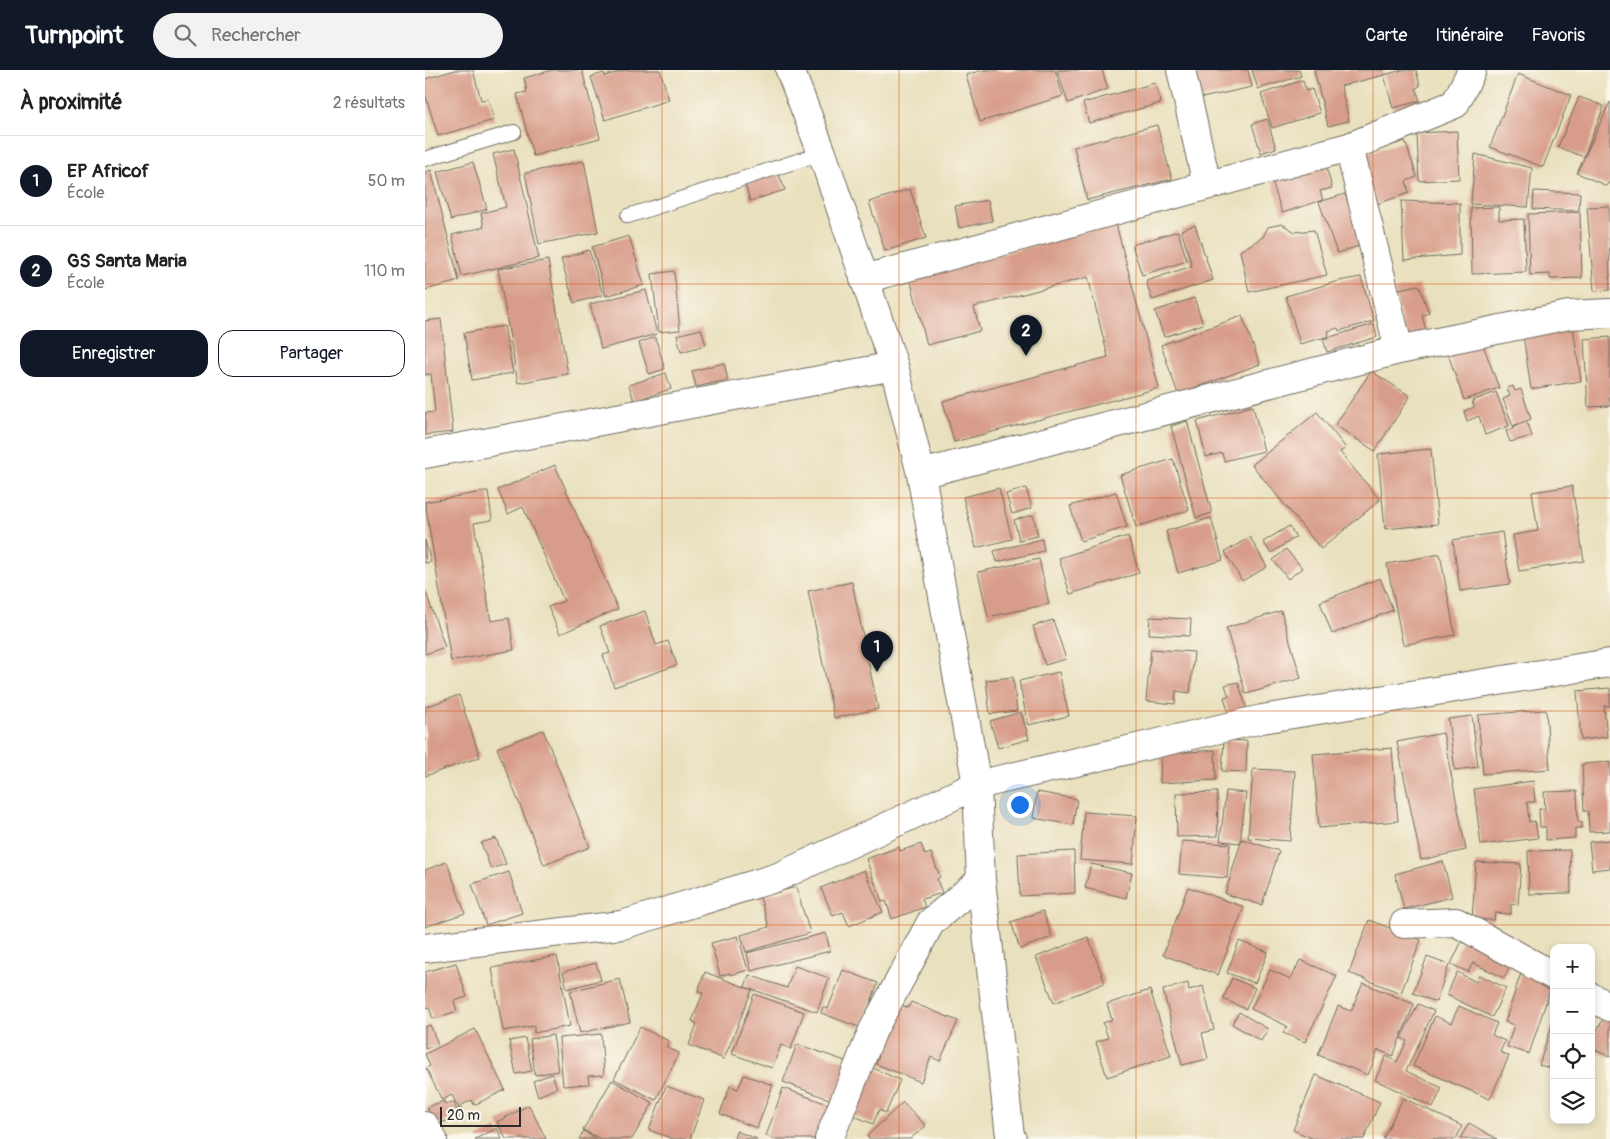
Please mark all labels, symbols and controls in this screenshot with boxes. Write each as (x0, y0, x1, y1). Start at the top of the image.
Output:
search box (153, 13, 503, 58)
text: Turnpoint (25, 21, 123, 50)
icon: search (171, 21, 199, 49)
text: Rechercher (211, 23, 301, 47)
text: Carte (1365, 24, 1407, 47)
text: Itinéraire (1435, 24, 1503, 47)
text: Favoris (1531, 24, 1585, 47)
text: À proximité (20, 89, 123, 116)
text: 2 résultats (333, 93, 405, 113)
text: EP Africof (67, 159, 149, 183)
text: 1 (33, 171, 39, 191)
text: 50 m (368, 171, 405, 191)
text: École (67, 183, 104, 203)
text: GS Santa Maria (67, 249, 187, 273)
text: 2 (32, 261, 40, 281)
text: 110 m (364, 261, 405, 281)
text: École (67, 273, 104, 293)
pin: 2 (1010, 315, 1042, 356)
button: Enregistrer (20, 330, 208, 377)
button: Partager (218, 330, 405, 377)
pin: 1 (861, 631, 893, 672)
your location (1007, 792, 1033, 818)
map controls (1550, 944, 1595, 1124)
button: + (1550, 944, 1595, 989)
button: − (1550, 989, 1595, 1034)
button: locate (1550, 1034, 1595, 1079)
button: layers (1550, 1079, 1595, 1124)
scale bar (440, 1104, 521, 1127)
text: 20 m (447, 1107, 480, 1124)

